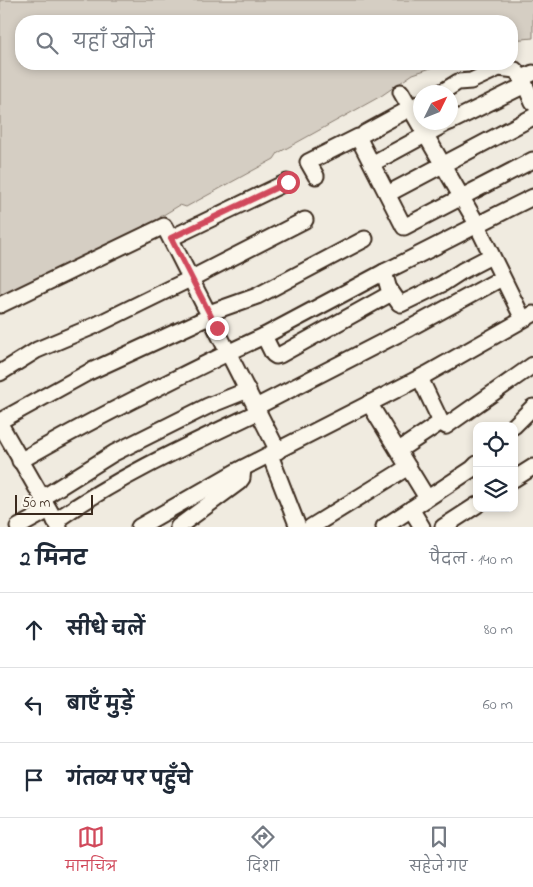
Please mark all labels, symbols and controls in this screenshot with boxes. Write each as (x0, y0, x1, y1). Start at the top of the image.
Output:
search box (15, 15, 518, 70)
icon: search (33, 29, 61, 57)
text: यहाँ खोजें (73, 30, 155, 57)
north arrow (413, 85, 458, 130)
route start (277, 171, 300, 194)
route end (206, 317, 229, 340)
map controls (473, 422, 518, 512)
button: locate (473, 422, 518, 467)
button: layers (473, 467, 518, 512)
scale bar (15, 492, 92, 515)
text: 50 m (22, 493, 50, 514)
text: 2 मिनट (20, 545, 87, 575)
text: पैदल · 140 m (430, 548, 513, 572)
icon: ahead (20, 616, 48, 644)
text: सीधे चलें (67, 617, 145, 644)
text: 80 m (484, 618, 513, 642)
icon: left (20, 691, 48, 719)
text: बाएँ मुड़ें (67, 692, 134, 719)
text: 60 m (483, 693, 513, 717)
icon: arrive (20, 766, 48, 794)
text: गंतव्य पर पहुँचे (67, 767, 192, 794)
tab: मानचित्र (65, 823, 117, 882)
tab: दिशा (247, 823, 279, 882)
tab: सहेजे गए (410, 823, 468, 882)

